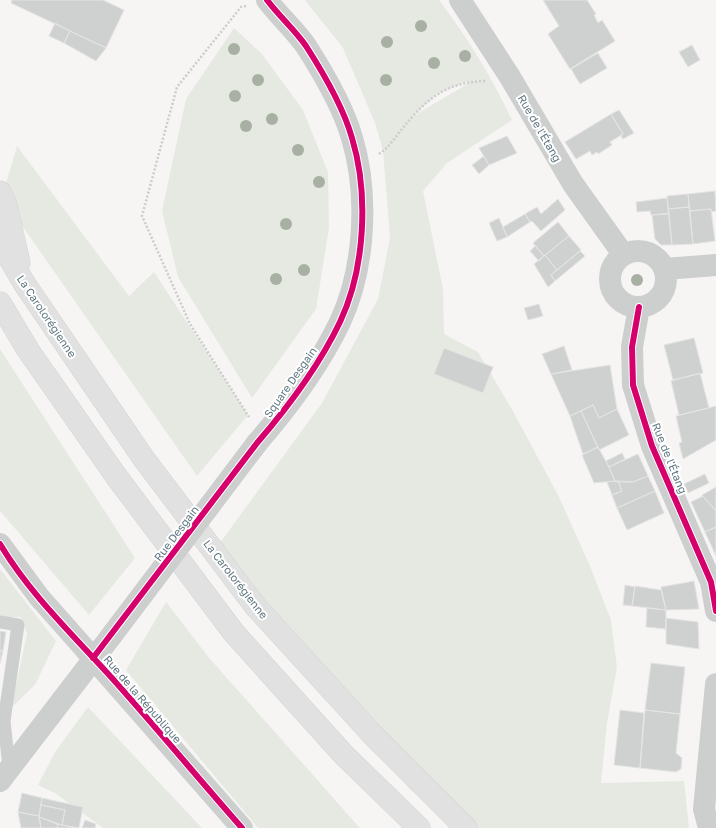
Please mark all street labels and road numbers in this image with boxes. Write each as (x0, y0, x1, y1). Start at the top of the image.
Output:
street label: Rue de l'Étang (516, 92, 564, 164)
street label: La Carolorégienne (15, 272, 79, 360)
street label: Square Desgain (261, 344, 319, 420)
street label: Rue de l'Étang (650, 421, 690, 495)
street label: Rue Desgain (151, 503, 201, 563)
street label: La Carolorégienne (201, 537, 271, 621)
street label: Rue de la République (101, 653, 185, 745)

